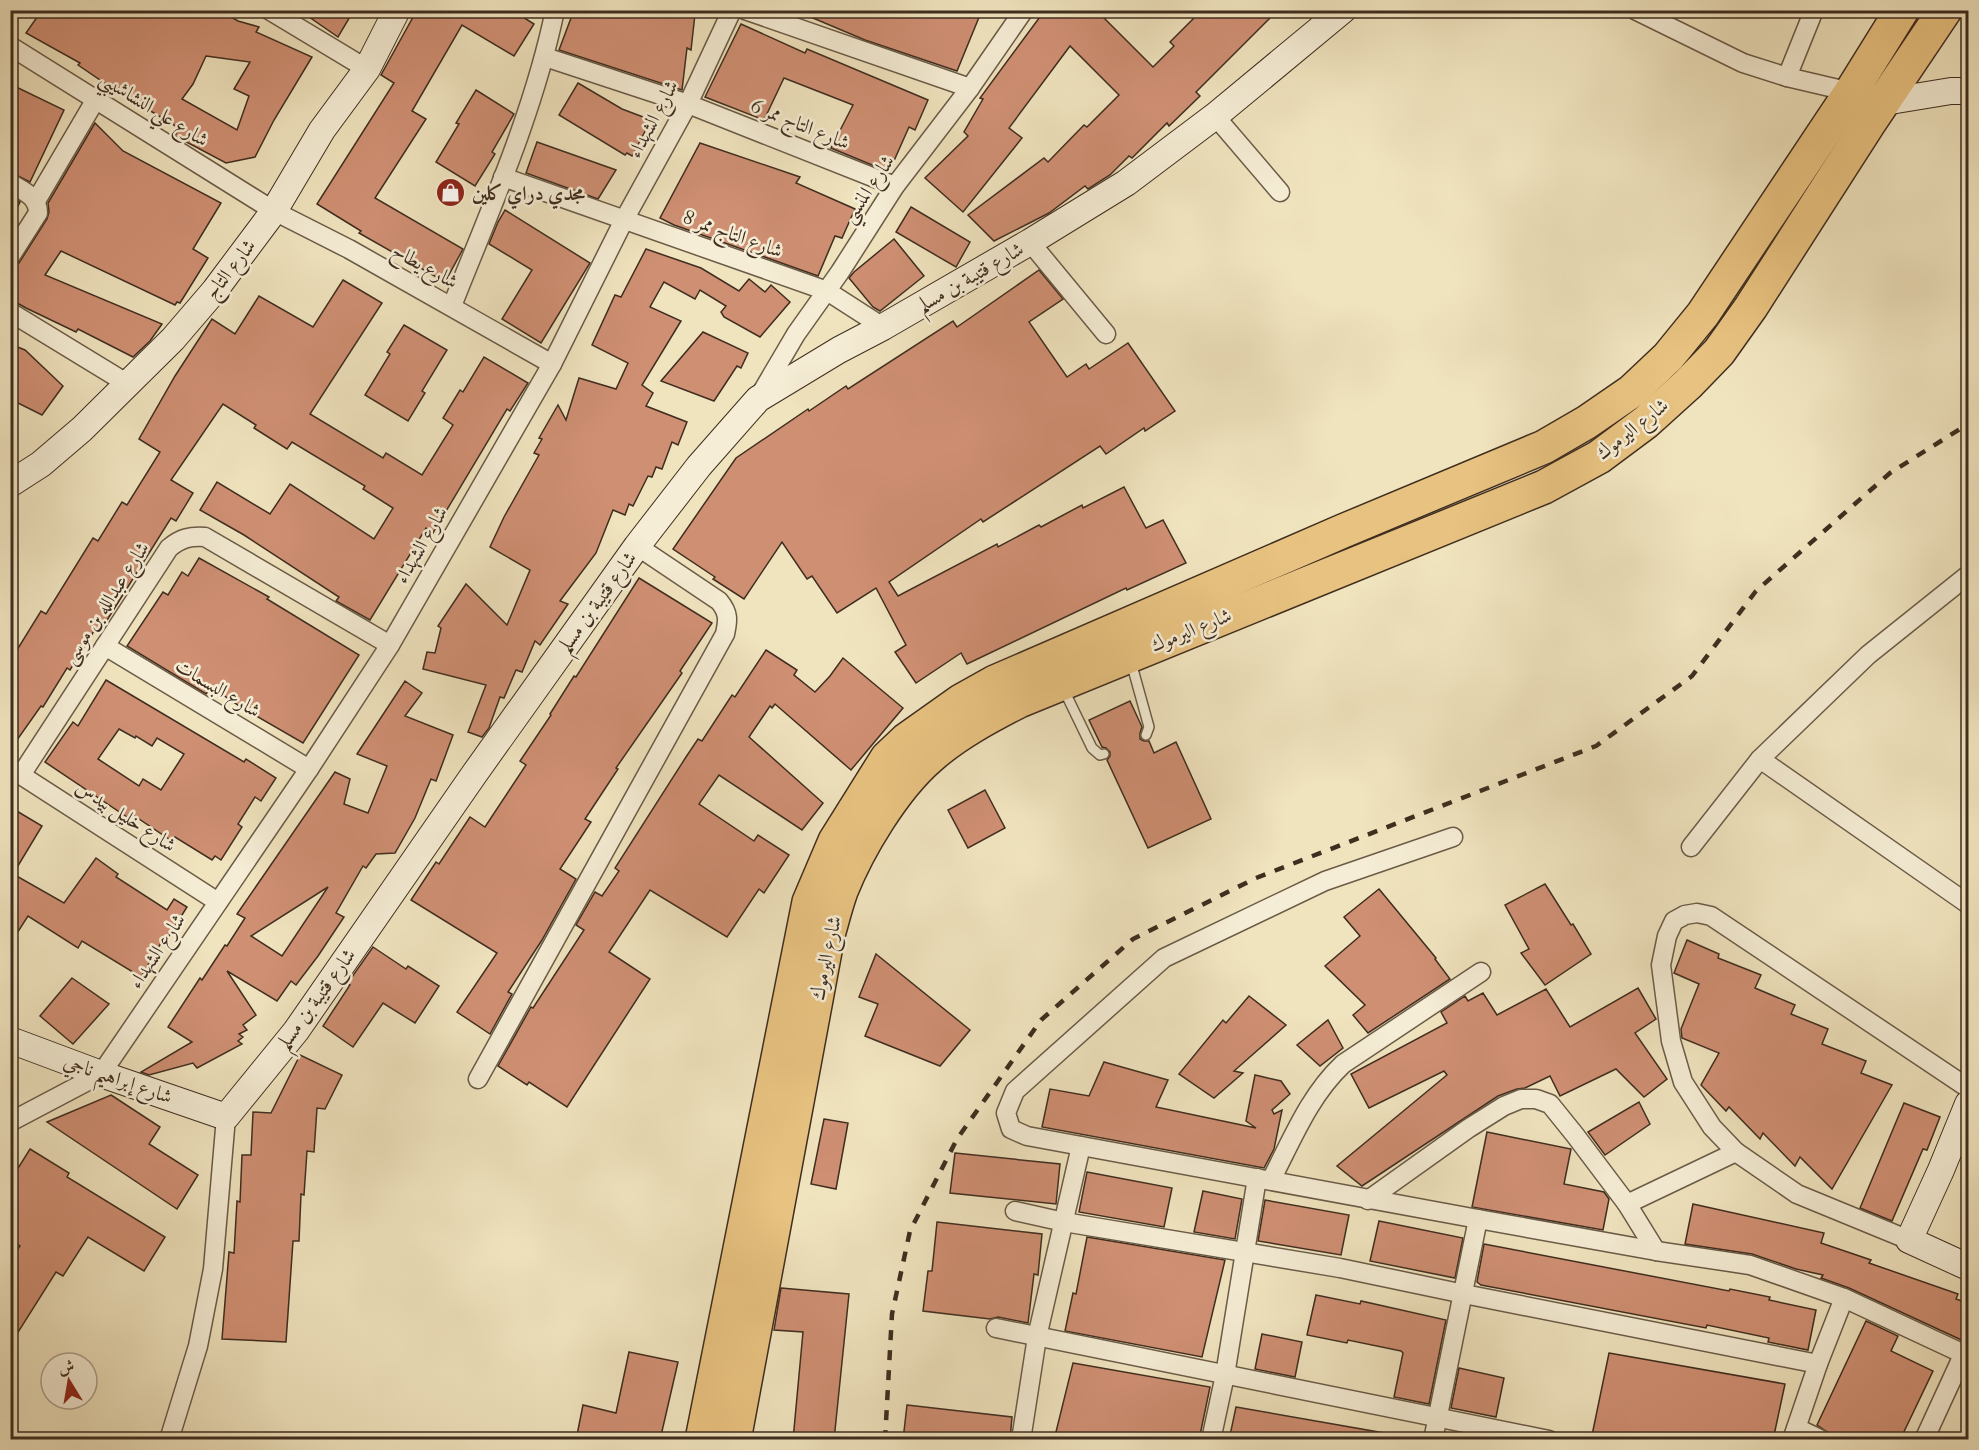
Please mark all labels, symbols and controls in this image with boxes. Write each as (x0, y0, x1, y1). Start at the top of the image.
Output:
street label: شارع علي النشاشيبي (91, 66, 213, 158)
street label: شارع الشهداء (623, 76, 688, 165)
street label: شارع التاج ممر 6 (745, 94, 853, 160)
street label: شارع المنسي (837, 150, 905, 231)
shop icon: مجدي دراي كلين (435, 177, 467, 209)
place label: مجدي دراي كلين (472, 182, 586, 210)
street label: شارع التاج ممر 8 (678, 205, 786, 268)
street label: شارع التاج (200, 235, 265, 307)
street label: شارع قتيبة بن مسلم (913, 237, 1032, 325)
street label: شارع يطاح (385, 239, 462, 299)
street label: شارع اليرموك (1591, 394, 1677, 469)
street label: شارع الشهداء (390, 502, 457, 591)
street label: شارع عبدالله بن موسى (58, 537, 159, 672)
street label: شارع قتيبة بن مسلم (553, 547, 649, 662)
street label: شارع اليرموك (1147, 603, 1237, 662)
street label: شارع البسمات (168, 654, 265, 728)
street label: شارع خليل بيدس (68, 775, 180, 862)
street label: شارع الشهداء (124, 909, 195, 996)
street label: شارع اليرموك (806, 914, 852, 1004)
street label: شارع قتيبة بن مسلم (272, 944, 368, 1059)
street label: شارع إبراهيم ناجي (58, 1050, 175, 1116)
north arrow (39, 1351, 99, 1411)
text: ش (57, 1356, 76, 1378)

